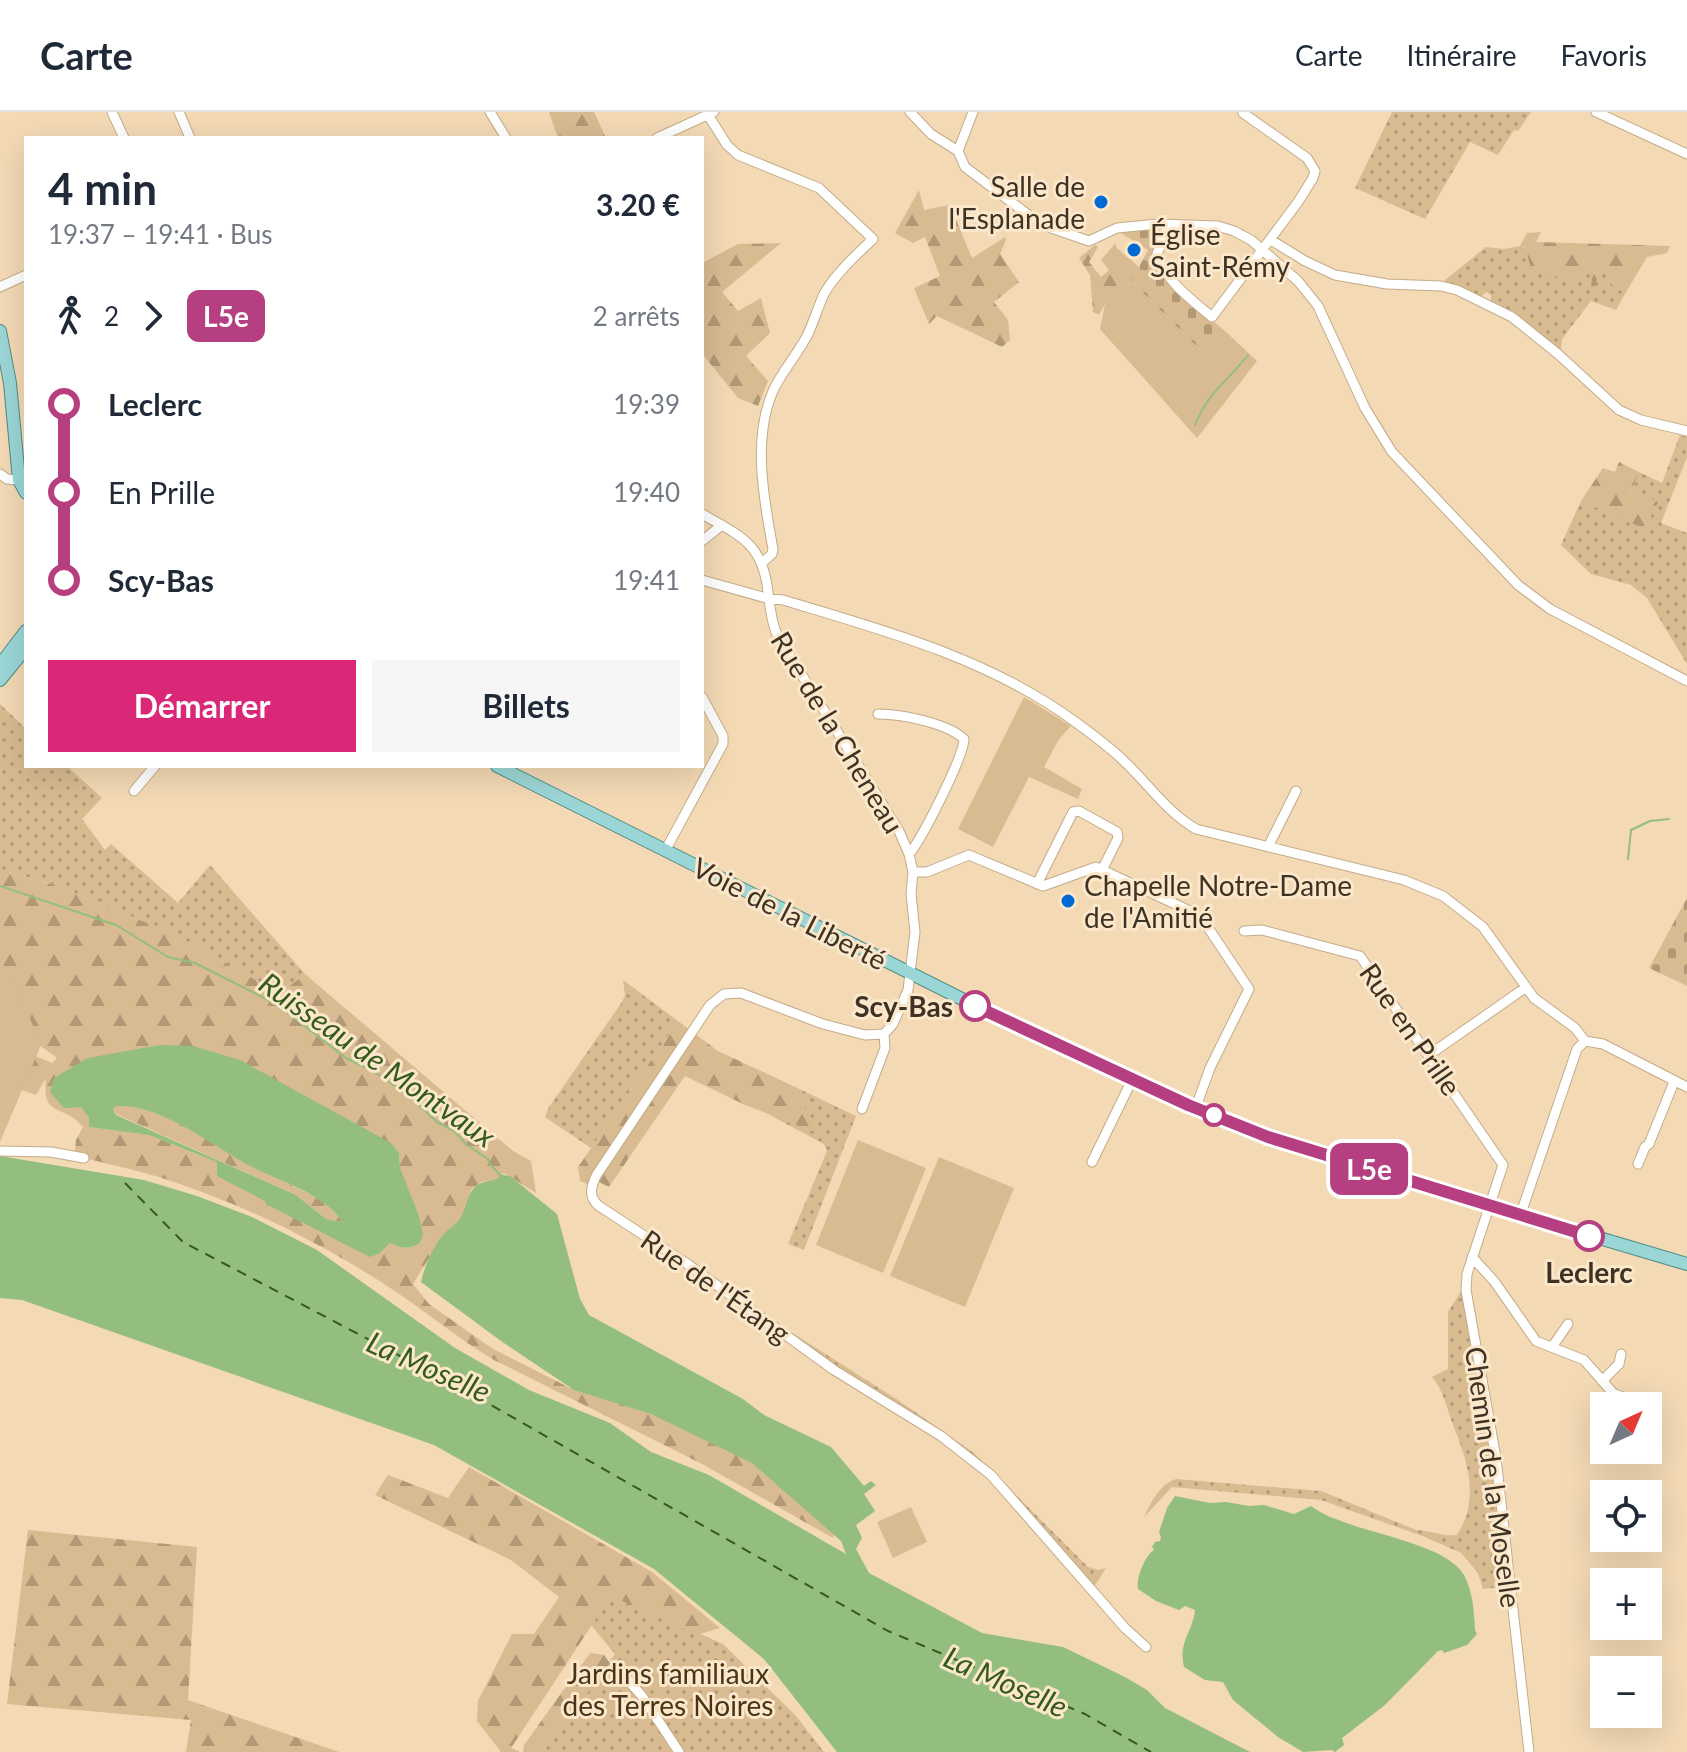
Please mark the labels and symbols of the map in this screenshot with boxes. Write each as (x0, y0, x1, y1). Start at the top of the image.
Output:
place label: Salle de l'Esplanade (948, 169, 1085, 235)
marker: Salle de l'Esplanade (1092, 193, 1110, 211)
place label: Église Saint-Rémy (1150, 217, 1291, 283)
marker: Église Saint-Rémy (1125, 241, 1143, 259)
street label: Rue de la Cheneau (764, 625, 912, 839)
street label: Voie de la Liberté (687, 849, 893, 977)
place label: Chapelle Notre-Dame de l'Amitié (1084, 868, 1352, 934)
marker: Chapelle Notre-Dame de l'Amitié (1059, 892, 1077, 910)
street label: Rue en Prille (1353, 956, 1469, 1102)
water label: Ruisseau de Montvaux (253, 964, 503, 1154)
place label: Scy-Bas (854, 989, 953, 1023)
marker: Scy-Bas (960, 991, 990, 1021)
unlabelled marker (1203, 1104, 1225, 1126)
line badge: L5e (1323, 1143, 1415, 1195)
marker: Leclerc (1574, 1221, 1604, 1251)
street label: Rue de l'Étang (635, 1222, 797, 1350)
place label: Leclerc (1545, 1255, 1633, 1289)
water label: La Moselle (362, 1323, 496, 1409)
street label: Chemin de la Moselle (1459, 1344, 1529, 1610)
north arrow (1590, 1392, 1662, 1464)
water label: La Moselle (939, 1638, 1073, 1724)
park label: Jardins familiaux des Terres Noires (563, 1656, 773, 1722)

